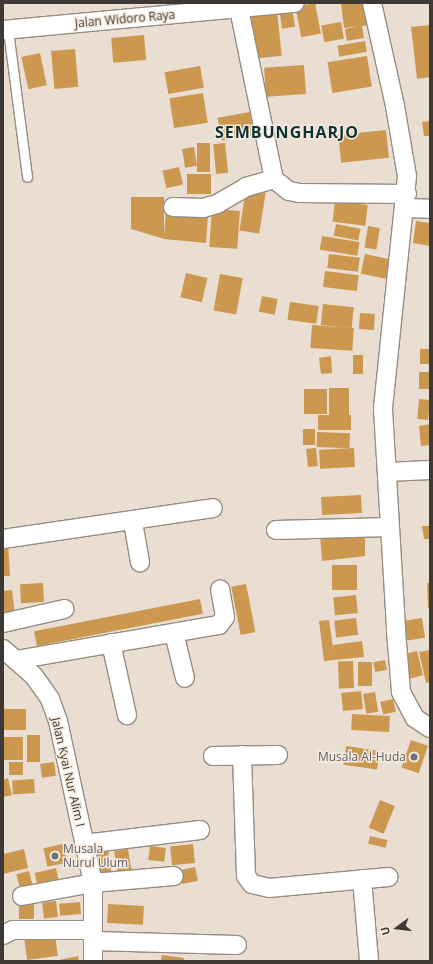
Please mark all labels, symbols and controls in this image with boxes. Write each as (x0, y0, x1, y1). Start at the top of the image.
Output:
street label: Jalan Widoro Raya (74, 7, 176, 31)
district label: SEMBUNGHARJO (215, 122, 359, 142)
street label: Jalan Kyai Nur Alim I (48, 716, 88, 828)
place label: Musala Al-Huda (318, 750, 406, 764)
marker: Musala Al-Huda (409, 752, 419, 762)
place label: Musala Nurul Ulum (63, 842, 128, 870)
marker: Musala Nurul Ulum (50, 851, 60, 861)
north arrow (377, 908, 417, 948)
text: U (377, 925, 393, 937)

